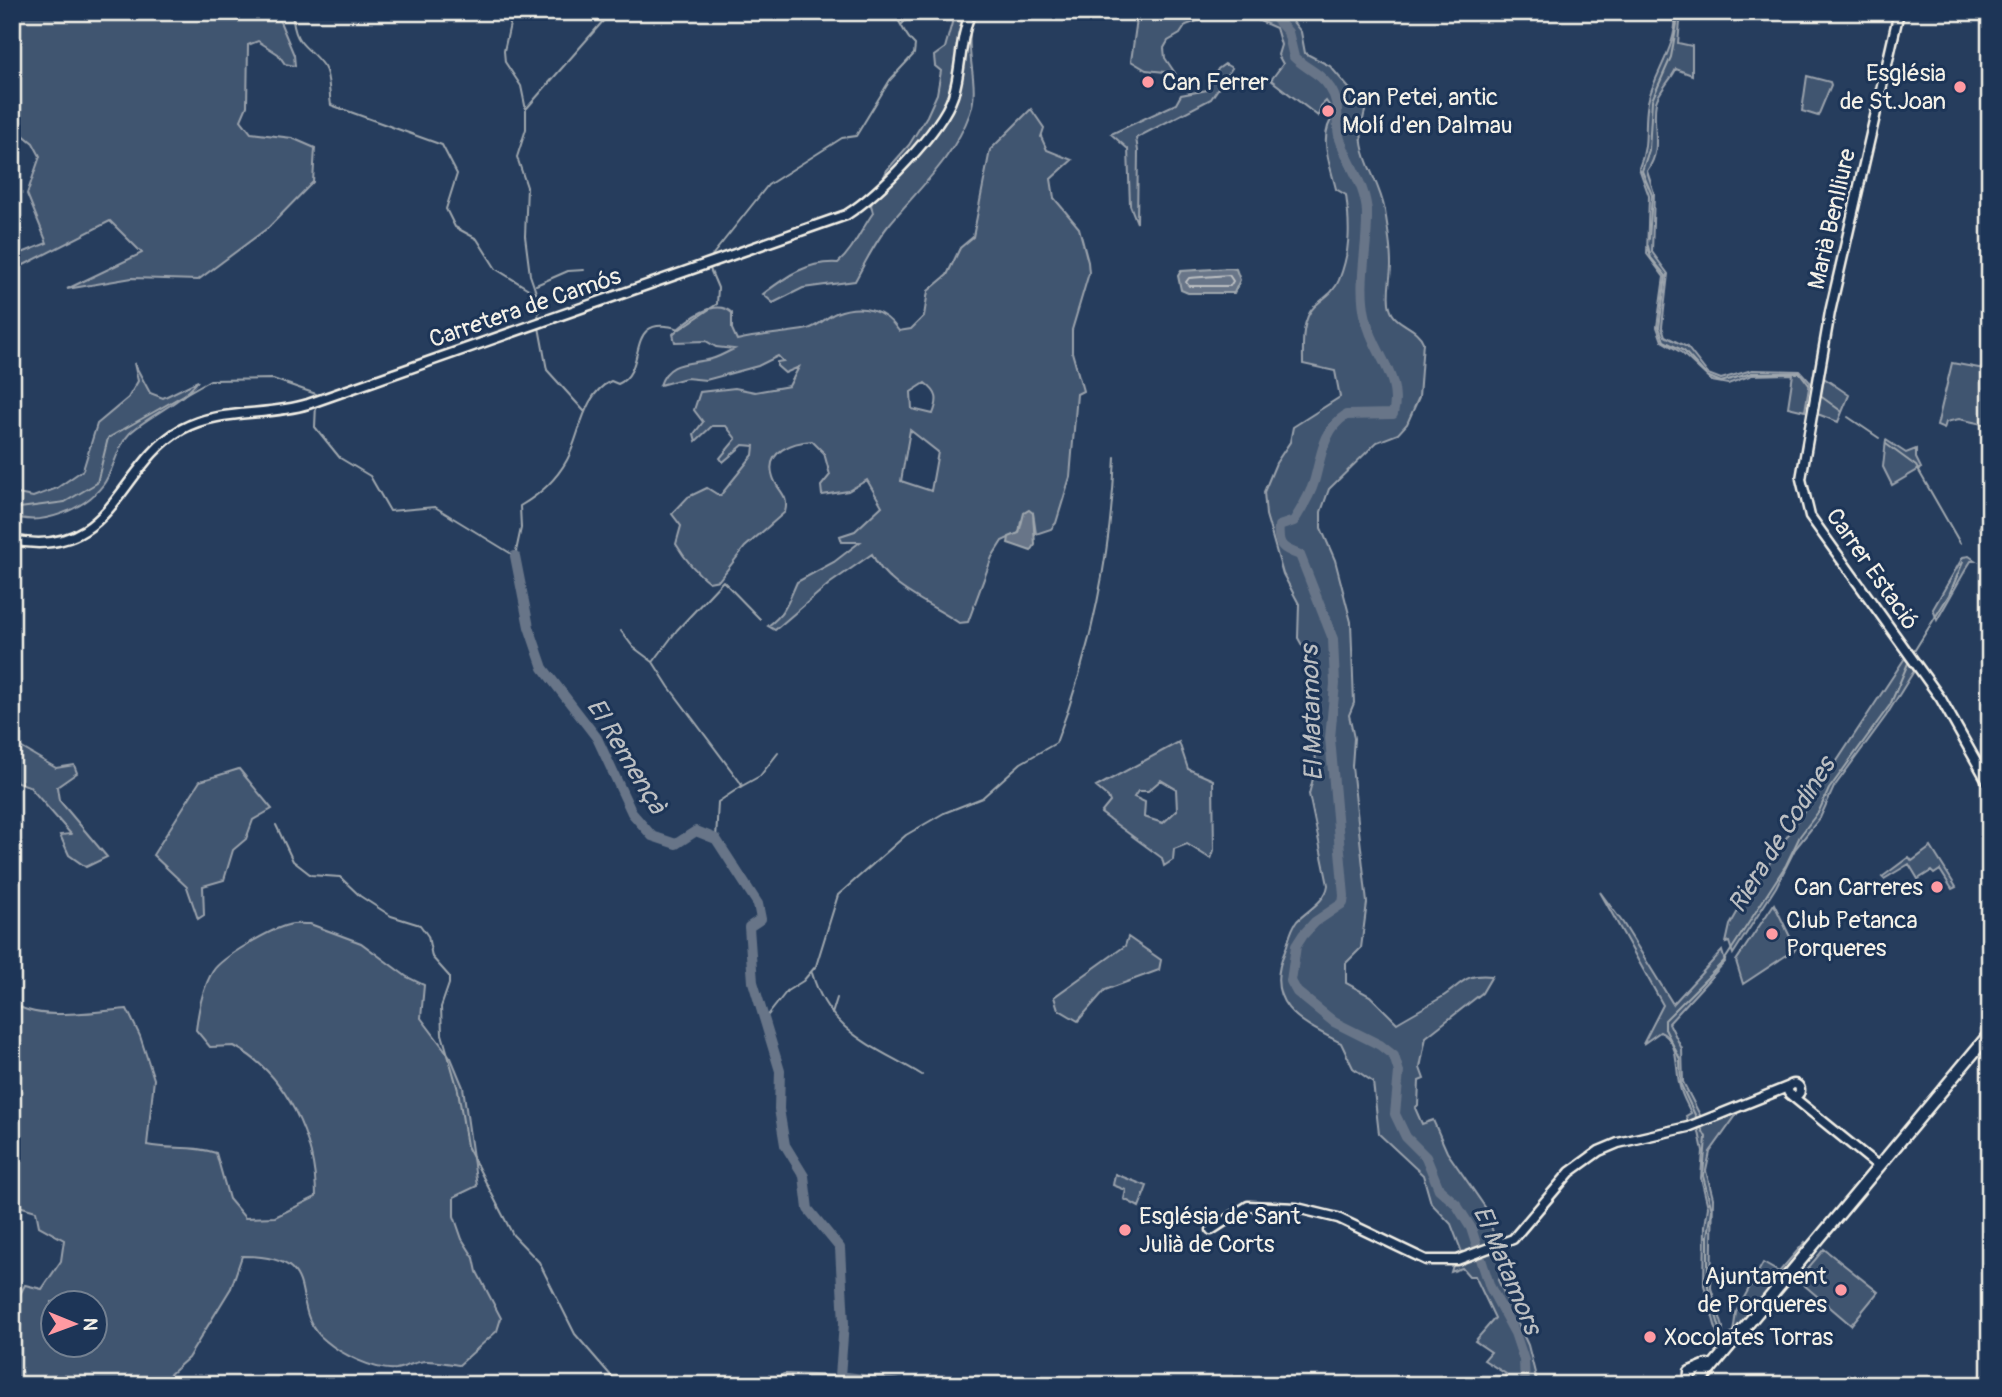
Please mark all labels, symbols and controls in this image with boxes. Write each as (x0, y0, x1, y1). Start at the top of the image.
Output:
place label: Església de St.Joan (1840, 59, 1946, 116)
place label: Can Ferrer (1162, 68, 1269, 97)
marker: Can Ferrer (1140, 74, 1156, 90)
marker: Església de St.Joan (1952, 79, 1968, 95)
place label: Can Petei, antic Molí d'en Dalmau (1342, 83, 1512, 140)
marker: Can Petei, antic Molí d'en Dalmau (1320, 103, 1336, 119)
street label: Marià Benlliure (1802, 146, 1862, 292)
street label: Carretera de Camós (425, 261, 625, 354)
street label: Carrer Estació (1819, 503, 1925, 635)
water label: El Matamors (1294, 641, 1330, 781)
water label: El Remençà (579, 693, 674, 821)
water label: Riera de Codines (1721, 748, 1844, 919)
place label: Can Carreres (1794, 873, 1923, 902)
marker: Can Carreres (1929, 879, 1945, 895)
place label: Club Petanca Porqueres (1786, 906, 1918, 963)
marker: Club Petanca Porqueres (1764, 926, 1780, 942)
water label: El Matamors (1466, 1201, 1550, 1342)
place label: Església de Sant Julià de Corts (1139, 1202, 1301, 1259)
marker: Església de Sant Julià de Corts (1117, 1222, 1133, 1238)
place label: Ajuntament de Porqueres (1697, 1262, 1827, 1319)
marker: Ajuntament de Porqueres (1833, 1282, 1849, 1298)
north arrow (38, 1288, 108, 1358)
text: N (78, 1318, 102, 1331)
place label: Xocolates Torras (1664, 1323, 1834, 1352)
marker: Xocolates Torras (1642, 1329, 1658, 1345)

